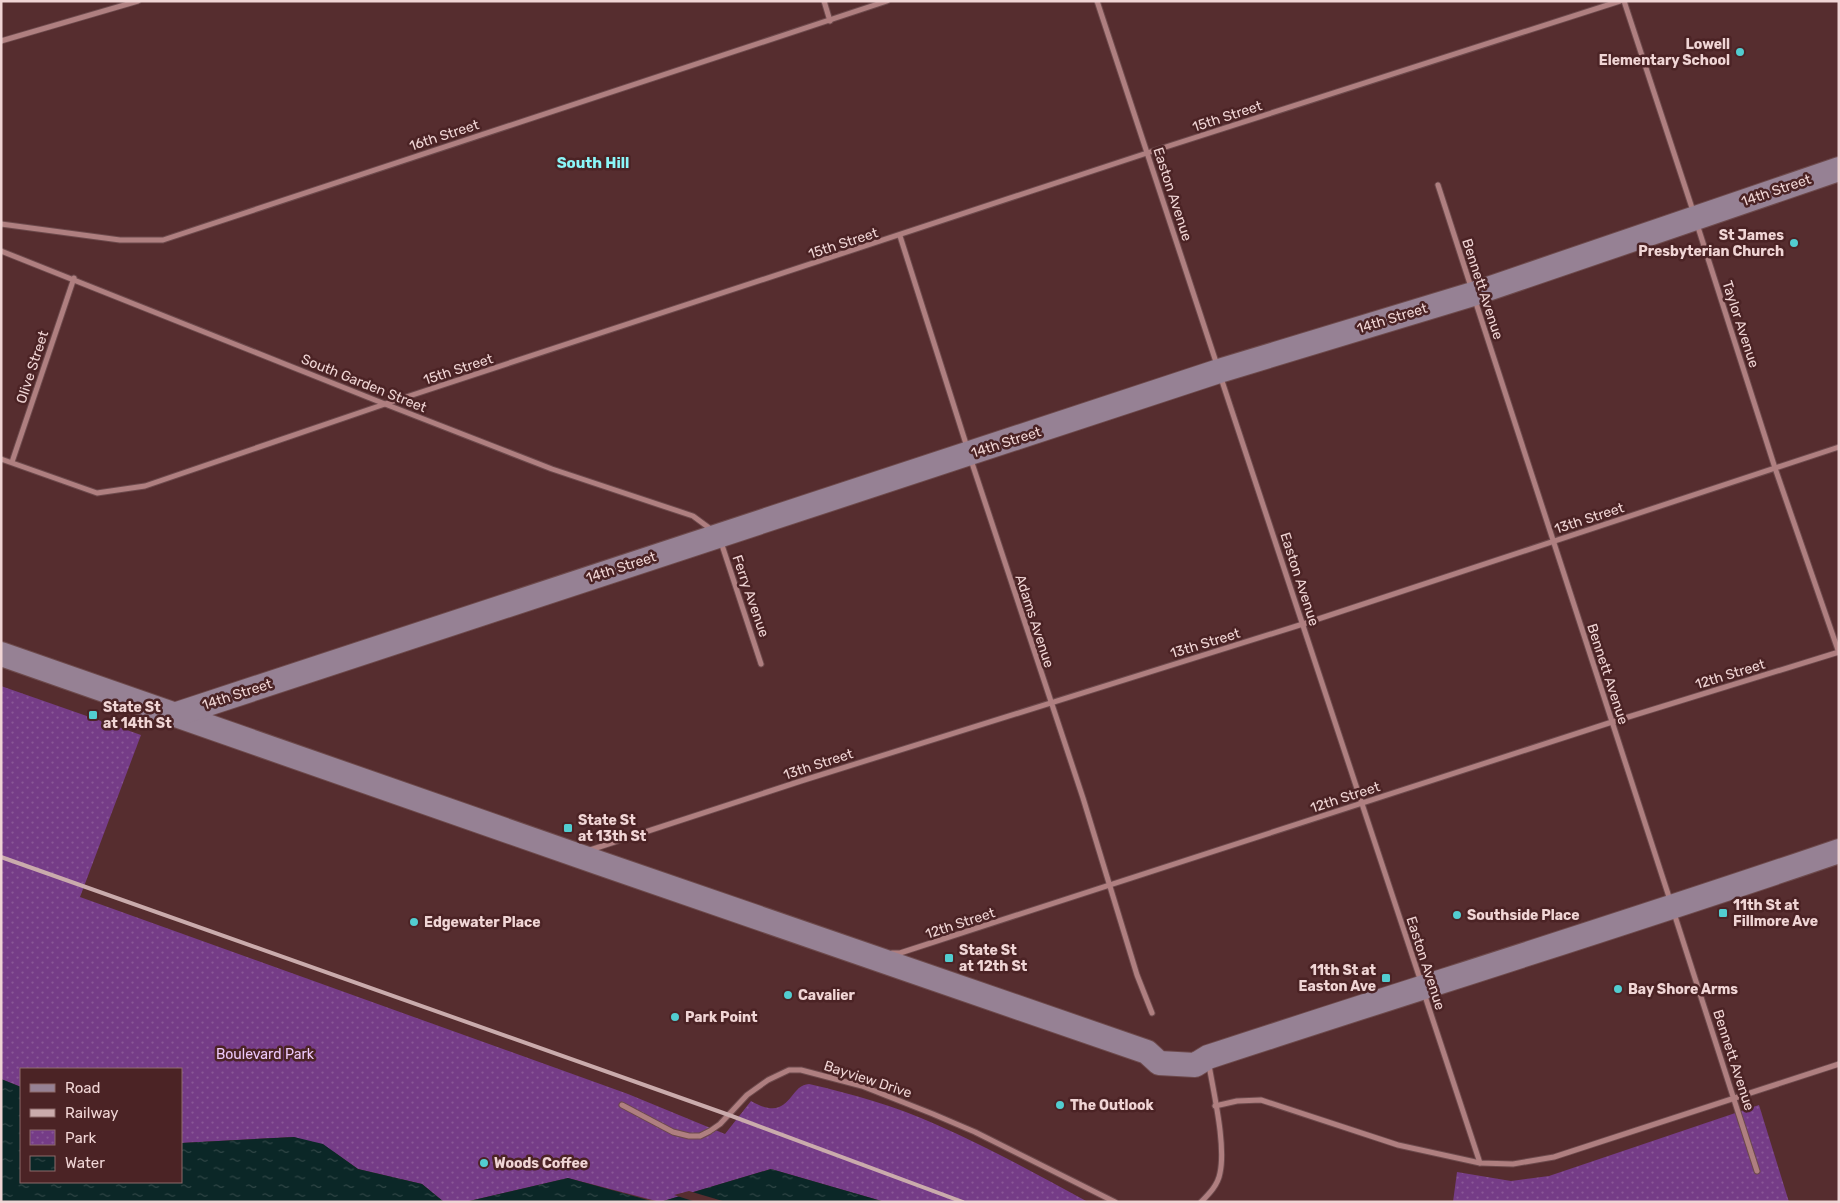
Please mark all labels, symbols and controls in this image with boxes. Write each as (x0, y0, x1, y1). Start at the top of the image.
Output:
place label: Lowell Elementary School (1599, 36, 1730, 69)
marker: Lowell Elementary School (1734, 46, 1746, 58)
street label: 15th Street (1190, 97, 1265, 136)
street label: 16th Street (407, 116, 482, 155)
street label: Easton Avenue (1149, 145, 1196, 243)
district label: South Hill (557, 154, 629, 172)
street label: 14th Street (1739, 170, 1814, 210)
street label: 15th Street (806, 224, 881, 263)
place label: St James Presbyterian Church (1638, 227, 1784, 260)
street label: Bennett Avenue (1458, 237, 1507, 342)
marker: St James Presbyterian Church (1788, 237, 1800, 249)
street label: Taylor Avenue (1718, 278, 1763, 370)
street label: 14th Street (1355, 300, 1430, 337)
street label: Olive Street (13, 328, 52, 406)
street label: 15th Street (421, 350, 496, 389)
street label: South Garden Street (299, 351, 429, 417)
street label: 14th Street (969, 423, 1044, 462)
street label: 13th Street (1552, 499, 1627, 538)
street label: Easton Avenue (1276, 530, 1323, 628)
street label: 14th Street (584, 548, 659, 587)
street label: Ferry Avenue (728, 553, 773, 640)
street label: Adams Avenue (1011, 572, 1058, 670)
street label: Bennett Avenue (1583, 622, 1632, 727)
street label: 13th Street (1168, 625, 1243, 662)
street label: 12th Street (1693, 656, 1768, 693)
street label: 14th Street (200, 675, 275, 714)
place label: State St at 14th St (103, 699, 172, 732)
marker: State St at 14th St (87, 709, 99, 721)
street label: 13th Street (781, 745, 856, 784)
street label: 12th Street (1308, 778, 1383, 817)
place label: State St at 13th St (578, 812, 647, 845)
marker: State St at 13th St (562, 822, 574, 834)
place label: 11th St at Fillmore Ave (1733, 897, 1818, 930)
street label: 12th Street (923, 904, 998, 943)
place label: Southside Place (1467, 907, 1580, 924)
marker: 11th St at Fillmore Ave (1717, 907, 1729, 919)
marker: Southside Place (1451, 909, 1463, 921)
place label: Edgewater Place (424, 914, 541, 931)
street label: Easton Avenue (1402, 914, 1449, 1012)
marker: Edgewater Place (408, 916, 420, 928)
place label: State St at 12th St (959, 942, 1028, 975)
marker: State St at 12th St (943, 952, 955, 964)
place label: 11th St at Easton Ave (1299, 962, 1376, 995)
marker: 11th St at Easton Ave (1380, 972, 1392, 984)
place label: Bay Shore Arms (1628, 981, 1738, 998)
marker: Bay Shore Arms (1612, 983, 1624, 995)
place label: Cavalier (798, 987, 855, 1004)
marker: Cavalier (782, 989, 794, 1001)
street label: Bennett Avenue (1709, 1008, 1758, 1113)
place label: Park Point (685, 1009, 758, 1026)
marker: Park Point (669, 1011, 681, 1023)
park label: Boulevard Park (216, 1046, 315, 1063)
street label: Bayview Drive (822, 1057, 914, 1102)
legend (20, 1068, 182, 1183)
text: Road (65, 1079, 101, 1097)
place label: The Outlook (1070, 1097, 1155, 1114)
marker: The Outlook (1054, 1099, 1066, 1111)
text: Railway (65, 1104, 119, 1122)
text: Park (65, 1129, 96, 1147)
text: Water (65, 1154, 105, 1172)
place label: Woods Coffee (494, 1155, 588, 1172)
marker: Woods Coffee (478, 1157, 490, 1169)

